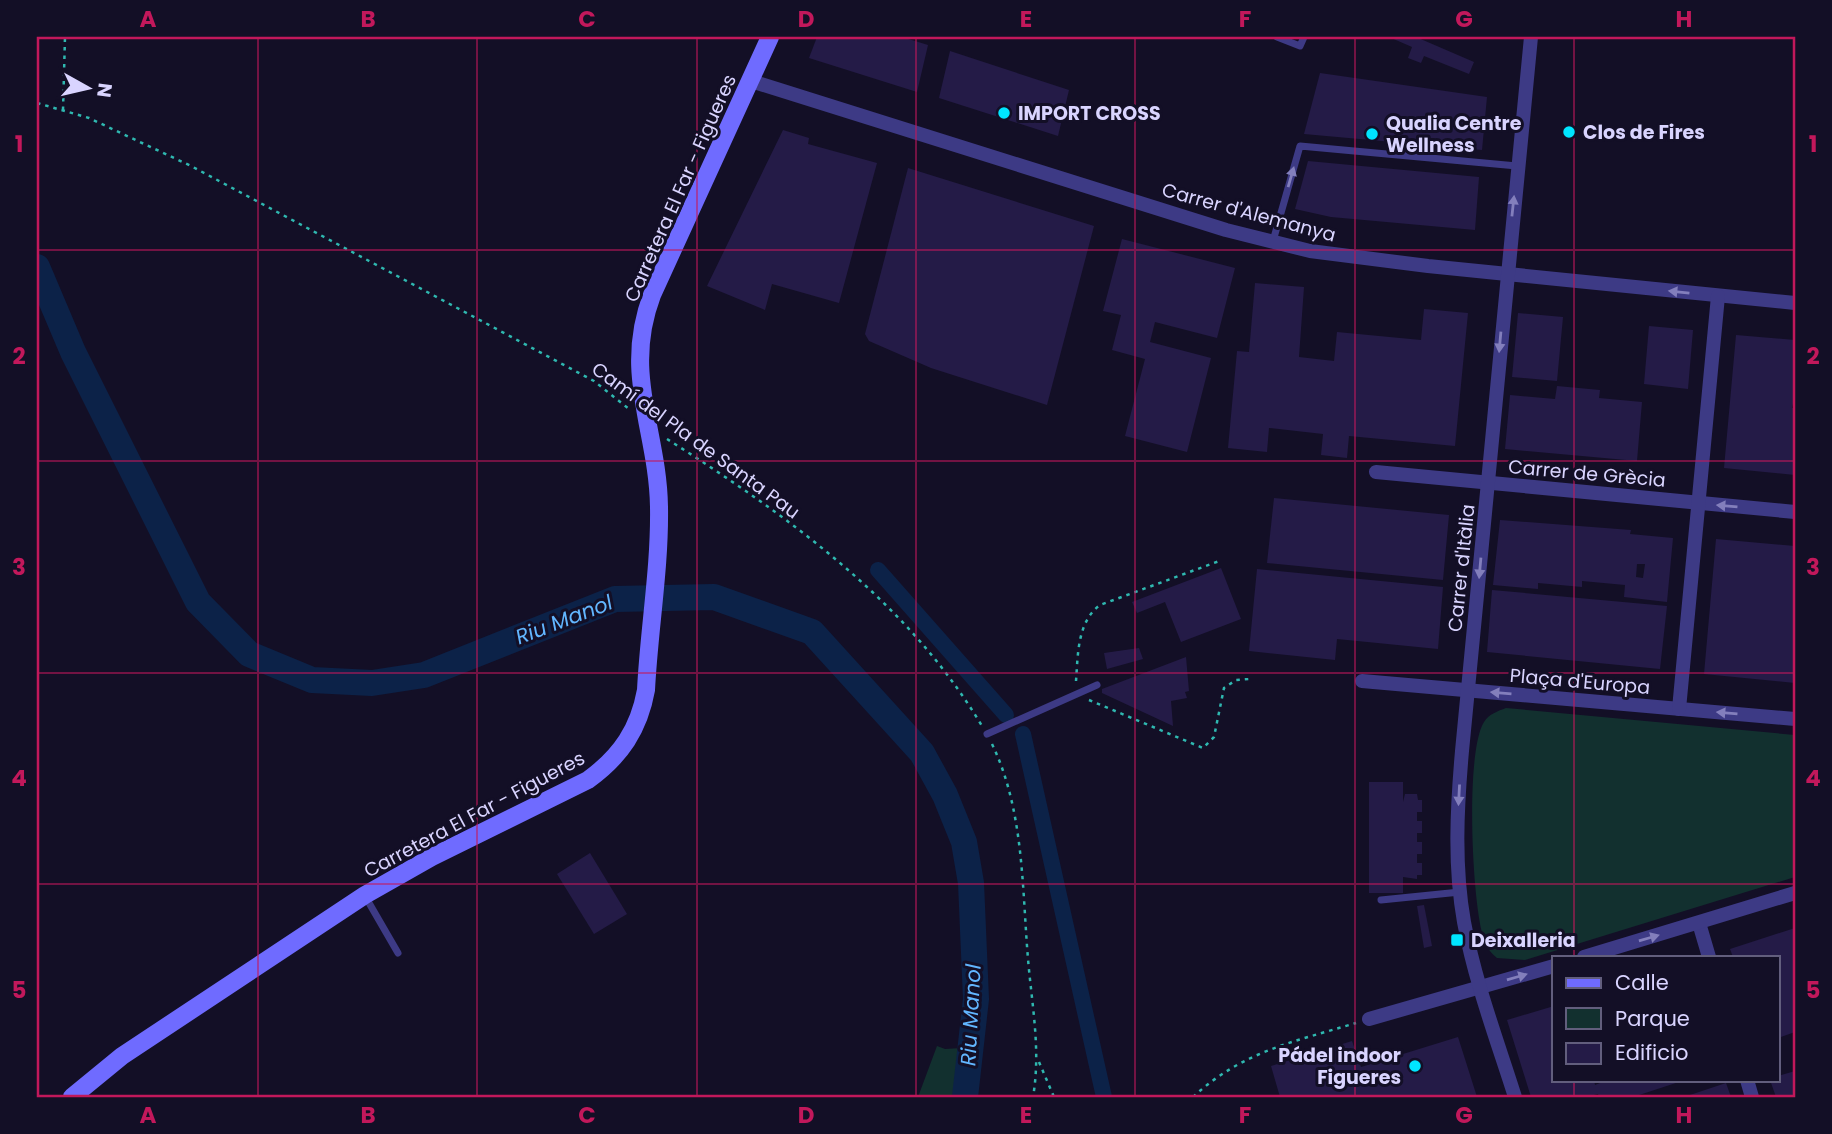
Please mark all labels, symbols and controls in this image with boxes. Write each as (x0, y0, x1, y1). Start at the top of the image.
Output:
text: A (140, 3, 157, 35)
text: B (360, 3, 376, 35)
text: C (578, 3, 596, 35)
text: D (798, 3, 814, 35)
text: E (1020, 3, 1032, 35)
text: F (1239, 3, 1251, 35)
text: G (1455, 3, 1473, 35)
text: H (1676, 3, 1692, 35)
north arrow (52, 52, 122, 122)
street label: Carretera El Far - Figueres (618, 70, 743, 306)
text: N (90, 81, 119, 99)
place label: IMPORT CROSS (1018, 100, 1161, 127)
marker: IMPORT CROSS (996, 105, 1012, 121)
place label: Qualia Centre Wellness (1386, 110, 1522, 159)
place label: Clos de Fires (1583, 119, 1705, 146)
marker: Clos de Fires (1561, 124, 1577, 140)
marker: Qualia Centre Wellness (1364, 126, 1380, 142)
text: 1 (15, 128, 23, 160)
text: 1 (1809, 128, 1817, 160)
one-way arrow (1287, 166, 1297, 187)
street label: Carrer d'Alemanya (1159, 176, 1339, 249)
one-way arrow (1508, 195, 1519, 217)
one-way arrow (1667, 286, 1689, 297)
one-way arrow (1494, 331, 1505, 353)
text: 2 (12, 340, 26, 372)
text: 2 (1806, 340, 1820, 372)
street label: Camí del Pla de Santa Pau (586, 356, 805, 525)
street label: Carrer de Grècia (1507, 453, 1667, 494)
one-way arrow (1716, 500, 1738, 511)
street label: Carrer d'Itàlia (1441, 503, 1482, 633)
text: 3 (12, 551, 26, 583)
text: 3 (1806, 551, 1820, 583)
one-way arrow (1474, 558, 1485, 580)
water label: Riu Manol (511, 587, 617, 651)
street label: Plaça d'Europa (1509, 662, 1651, 701)
one-way arrow (1489, 687, 1511, 698)
one-way arrow (1716, 707, 1738, 718)
street label: Carretera El Far - Figueres (359, 745, 589, 884)
text: 4 (11, 762, 27, 794)
text: 4 (1805, 762, 1821, 794)
one-way arrow (1453, 784, 1464, 806)
place label: Deixalleria (1471, 927, 1576, 954)
marker: Deixalleria (1449, 932, 1465, 948)
one-way arrow (1638, 932, 1660, 943)
legend (1552, 956, 1780, 1082)
water label: Riu Manol (953, 962, 988, 1067)
text: Calle (1615, 968, 1669, 997)
one-way arrow (1507, 971, 1528, 981)
text: 5 (12, 974, 26, 1006)
text: 5 (1806, 974, 1820, 1006)
text: Parque (1615, 1004, 1690, 1033)
text: Edificio (1615, 1038, 1689, 1067)
place label: Pádel indoor Figueres (1278, 1042, 1401, 1091)
marker: Pádel indoor Figueres (1407, 1058, 1423, 1074)
text: A (140, 1099, 157, 1131)
text: B (360, 1099, 376, 1131)
text: C (578, 1099, 596, 1131)
text: D (798, 1099, 814, 1131)
text: E (1020, 1099, 1032, 1131)
text: F (1239, 1099, 1251, 1131)
text: G (1455, 1099, 1473, 1131)
text: H (1676, 1099, 1692, 1131)

